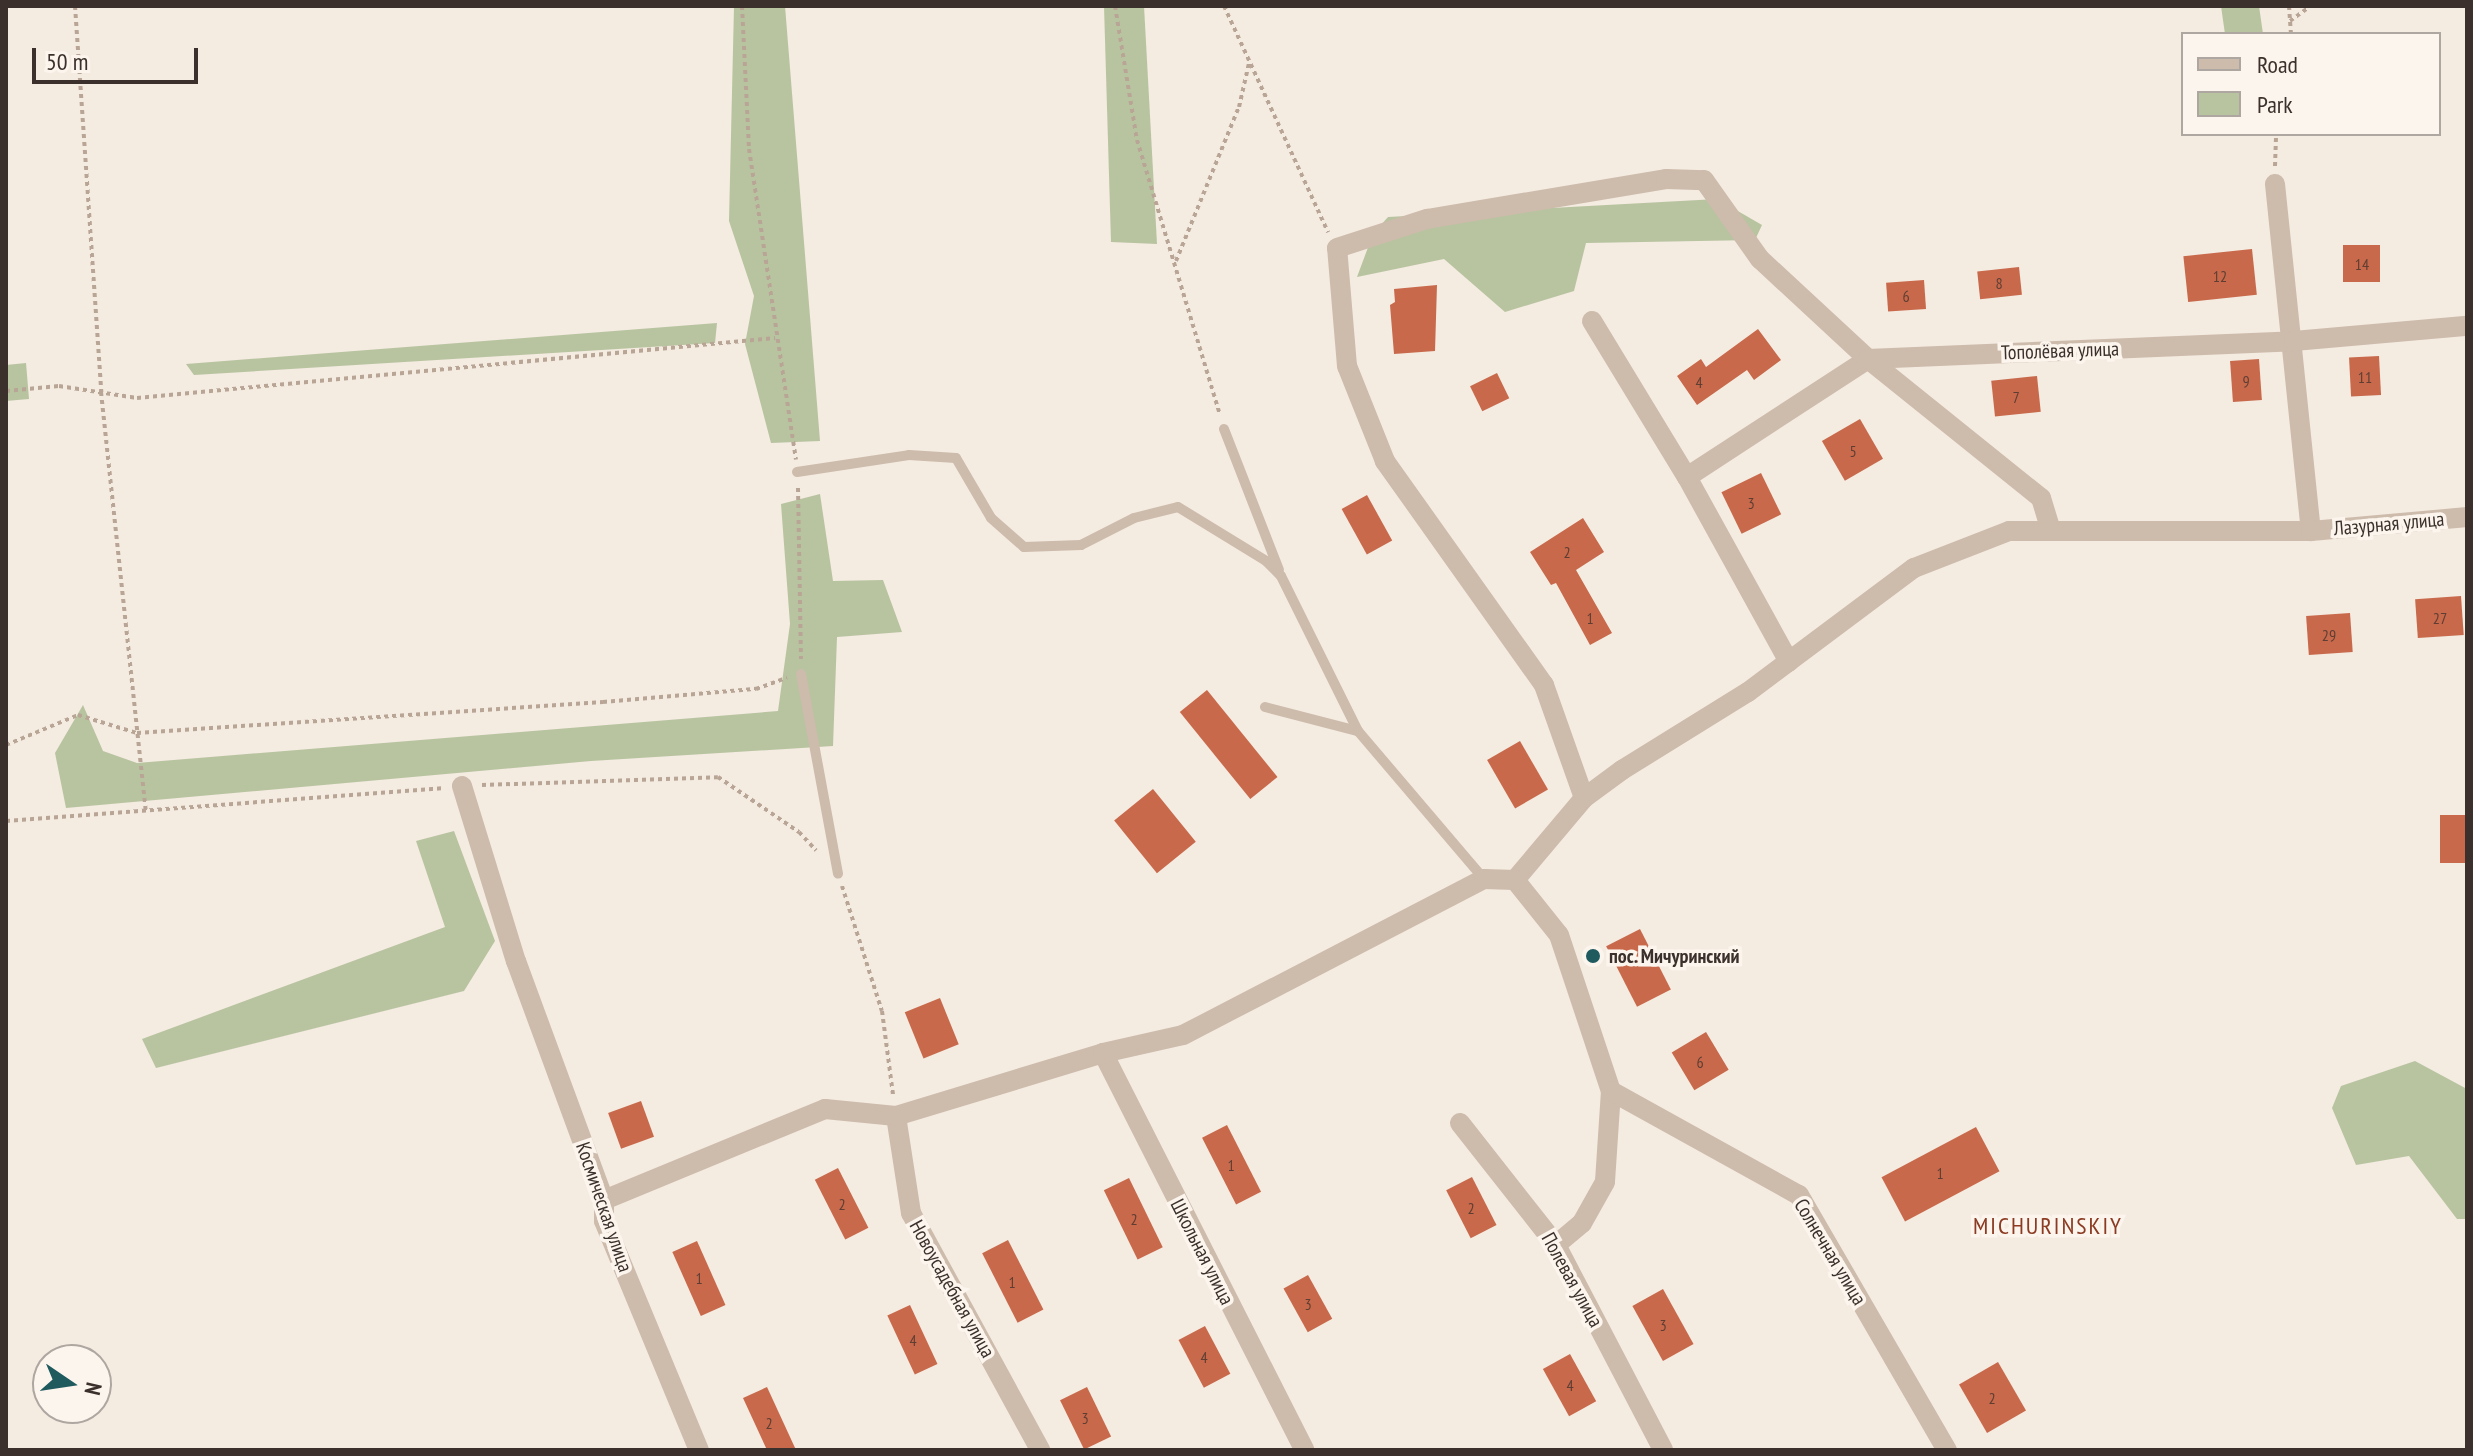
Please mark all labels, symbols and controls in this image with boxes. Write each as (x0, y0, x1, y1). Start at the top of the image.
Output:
scale bar (36, 32, 202, 82)
legend (2181, 32, 2441, 136)
text: 50 m (46, 46, 88, 77)
text: Road (2257, 49, 2298, 80)
text: Park (2257, 89, 2293, 120)
house number: 14 (2355, 254, 2369, 274)
house number: 12 (2213, 266, 2227, 286)
house number: 8 (1995, 273, 2003, 293)
house number: 6 (1902, 286, 1910, 306)
street label: Тополёвая улица (2001, 337, 2119, 365)
house number: 11 (2358, 367, 2372, 387)
house number: 9 (2242, 371, 2250, 391)
house number: 4 (1695, 372, 1703, 392)
house number: 7 (2012, 387, 2020, 407)
house number: 5 (1849, 441, 1857, 461)
house number: 3 (1747, 493, 1755, 513)
street label: Лазурная улица (2333, 507, 2445, 541)
house number: 2 (1563, 542, 1571, 562)
house number: 1 (1586, 608, 1594, 628)
house number: 27 (2433, 608, 2447, 628)
house number: 29 (2322, 625, 2336, 645)
place label: пос. Мичуринский (1609, 944, 1741, 968)
marker: пос. Мичуринский (1584, 947, 1602, 965)
house number: 6 (1696, 1052, 1704, 1072)
street label: Космическая улица (571, 1139, 637, 1275)
house number: 1 (1227, 1155, 1235, 1175)
house number: 1 (1936, 1163, 1944, 1183)
house number: 2 (838, 1194, 846, 1214)
street label: Солнечная улица (1789, 1194, 1871, 1310)
street label: Школьная улица (1165, 1195, 1239, 1309)
house number: 2 (1467, 1198, 1475, 1218)
house number: 2 (1130, 1209, 1138, 1229)
district label: MICHURINSKIY (1973, 1212, 2123, 1240)
street label: Новоусадебная улица (904, 1216, 1000, 1362)
street label: Полевая улица (1536, 1228, 1608, 1332)
house number: 1 (695, 1268, 703, 1288)
house number: 1 (1008, 1272, 1016, 1292)
house number: 3 (1304, 1294, 1312, 1314)
house number: 3 (1659, 1315, 1667, 1335)
house number: 4 (909, 1330, 917, 1350)
north arrow (32, 1344, 112, 1424)
house number: 4 (1200, 1347, 1208, 1367)
house number: 4 (1566, 1375, 1574, 1395)
text: N (78, 1380, 108, 1398)
house number: 2 (1988, 1388, 1996, 1408)
house number: 3 (1081, 1408, 1089, 1428)
house number: 2 (765, 1413, 773, 1433)

